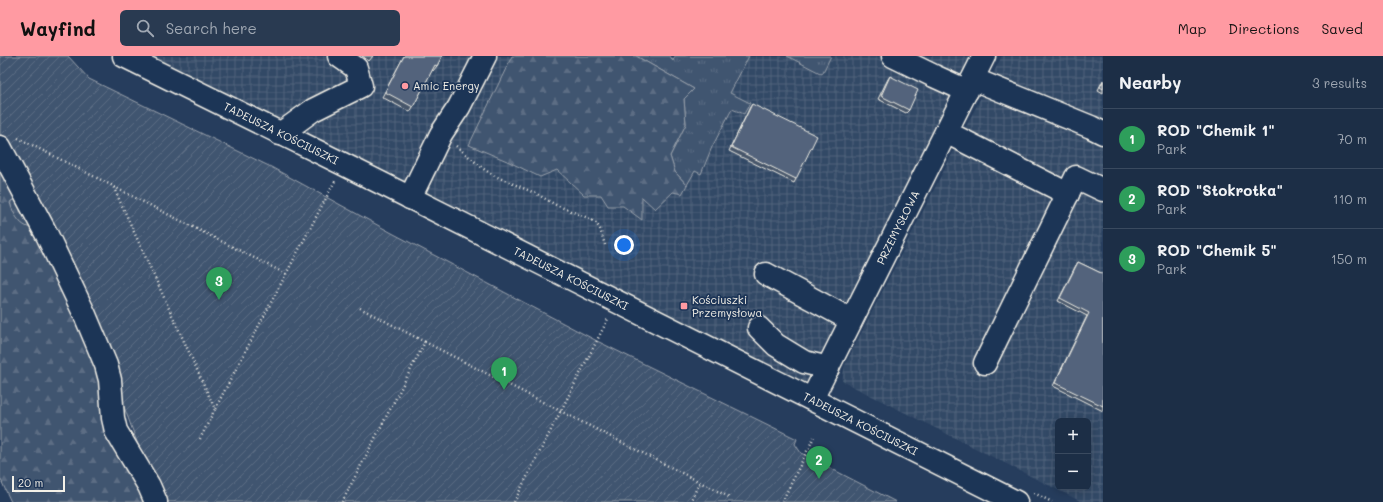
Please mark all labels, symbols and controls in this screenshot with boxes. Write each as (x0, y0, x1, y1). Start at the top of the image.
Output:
search box (120, 10, 400, 46)
text: Wayfind (20, 16, 96, 41)
icon: search (134, 17, 156, 39)
text: Search here (166, 18, 257, 38)
text: Map (1178, 19, 1206, 38)
text: Directions (1228, 19, 1299, 38)
text: Saved (1321, 19, 1363, 38)
text: Nearby (1119, 71, 1181, 93)
text: 3 results (1312, 74, 1367, 91)
place label: Amic Energy (413, 78, 480, 93)
marker: Amic Energy (400, 81, 410, 91)
street label: TADEUSZA KOŚCIUSZKI (221, 98, 341, 168)
text: ROD "Chemik 1" (1157, 120, 1275, 140)
text: 1 (1129, 130, 1135, 147)
text: 70 m (1337, 130, 1367, 147)
text: Park (1157, 140, 1186, 157)
text: ROD "Stokrotka" (1157, 180, 1283, 200)
street label: PRZEMYSŁOWA (873, 187, 923, 267)
text: 2 (1128, 190, 1136, 207)
text: 110 m (1333, 190, 1367, 207)
text: Park (1157, 200, 1186, 217)
your location (614, 235, 634, 255)
text: ROD "Chemik 5" (1157, 240, 1277, 260)
street label: TADEUSZA KOŚCIUSZKI (511, 243, 631, 313)
text: 3 (1128, 250, 1136, 267)
text: 150 m (1331, 250, 1367, 267)
text: Park (1157, 260, 1186, 277)
pin: 3 (206, 267, 232, 300)
place label: Kościuszki Przemysłowa (692, 292, 763, 320)
marker: Kościuszki Przemysłowa (679, 301, 689, 311)
pin: 1 (491, 357, 517, 390)
street label: TADEUSZA KOŚCIUSZKI (801, 388, 921, 459)
map controls (1055, 418, 1091, 490)
button: + (1055, 418, 1091, 454)
pin: 2 (806, 446, 832, 479)
button: − (1055, 454, 1091, 490)
scale bar (12, 474, 65, 493)
text: 20 m (18, 475, 43, 490)

